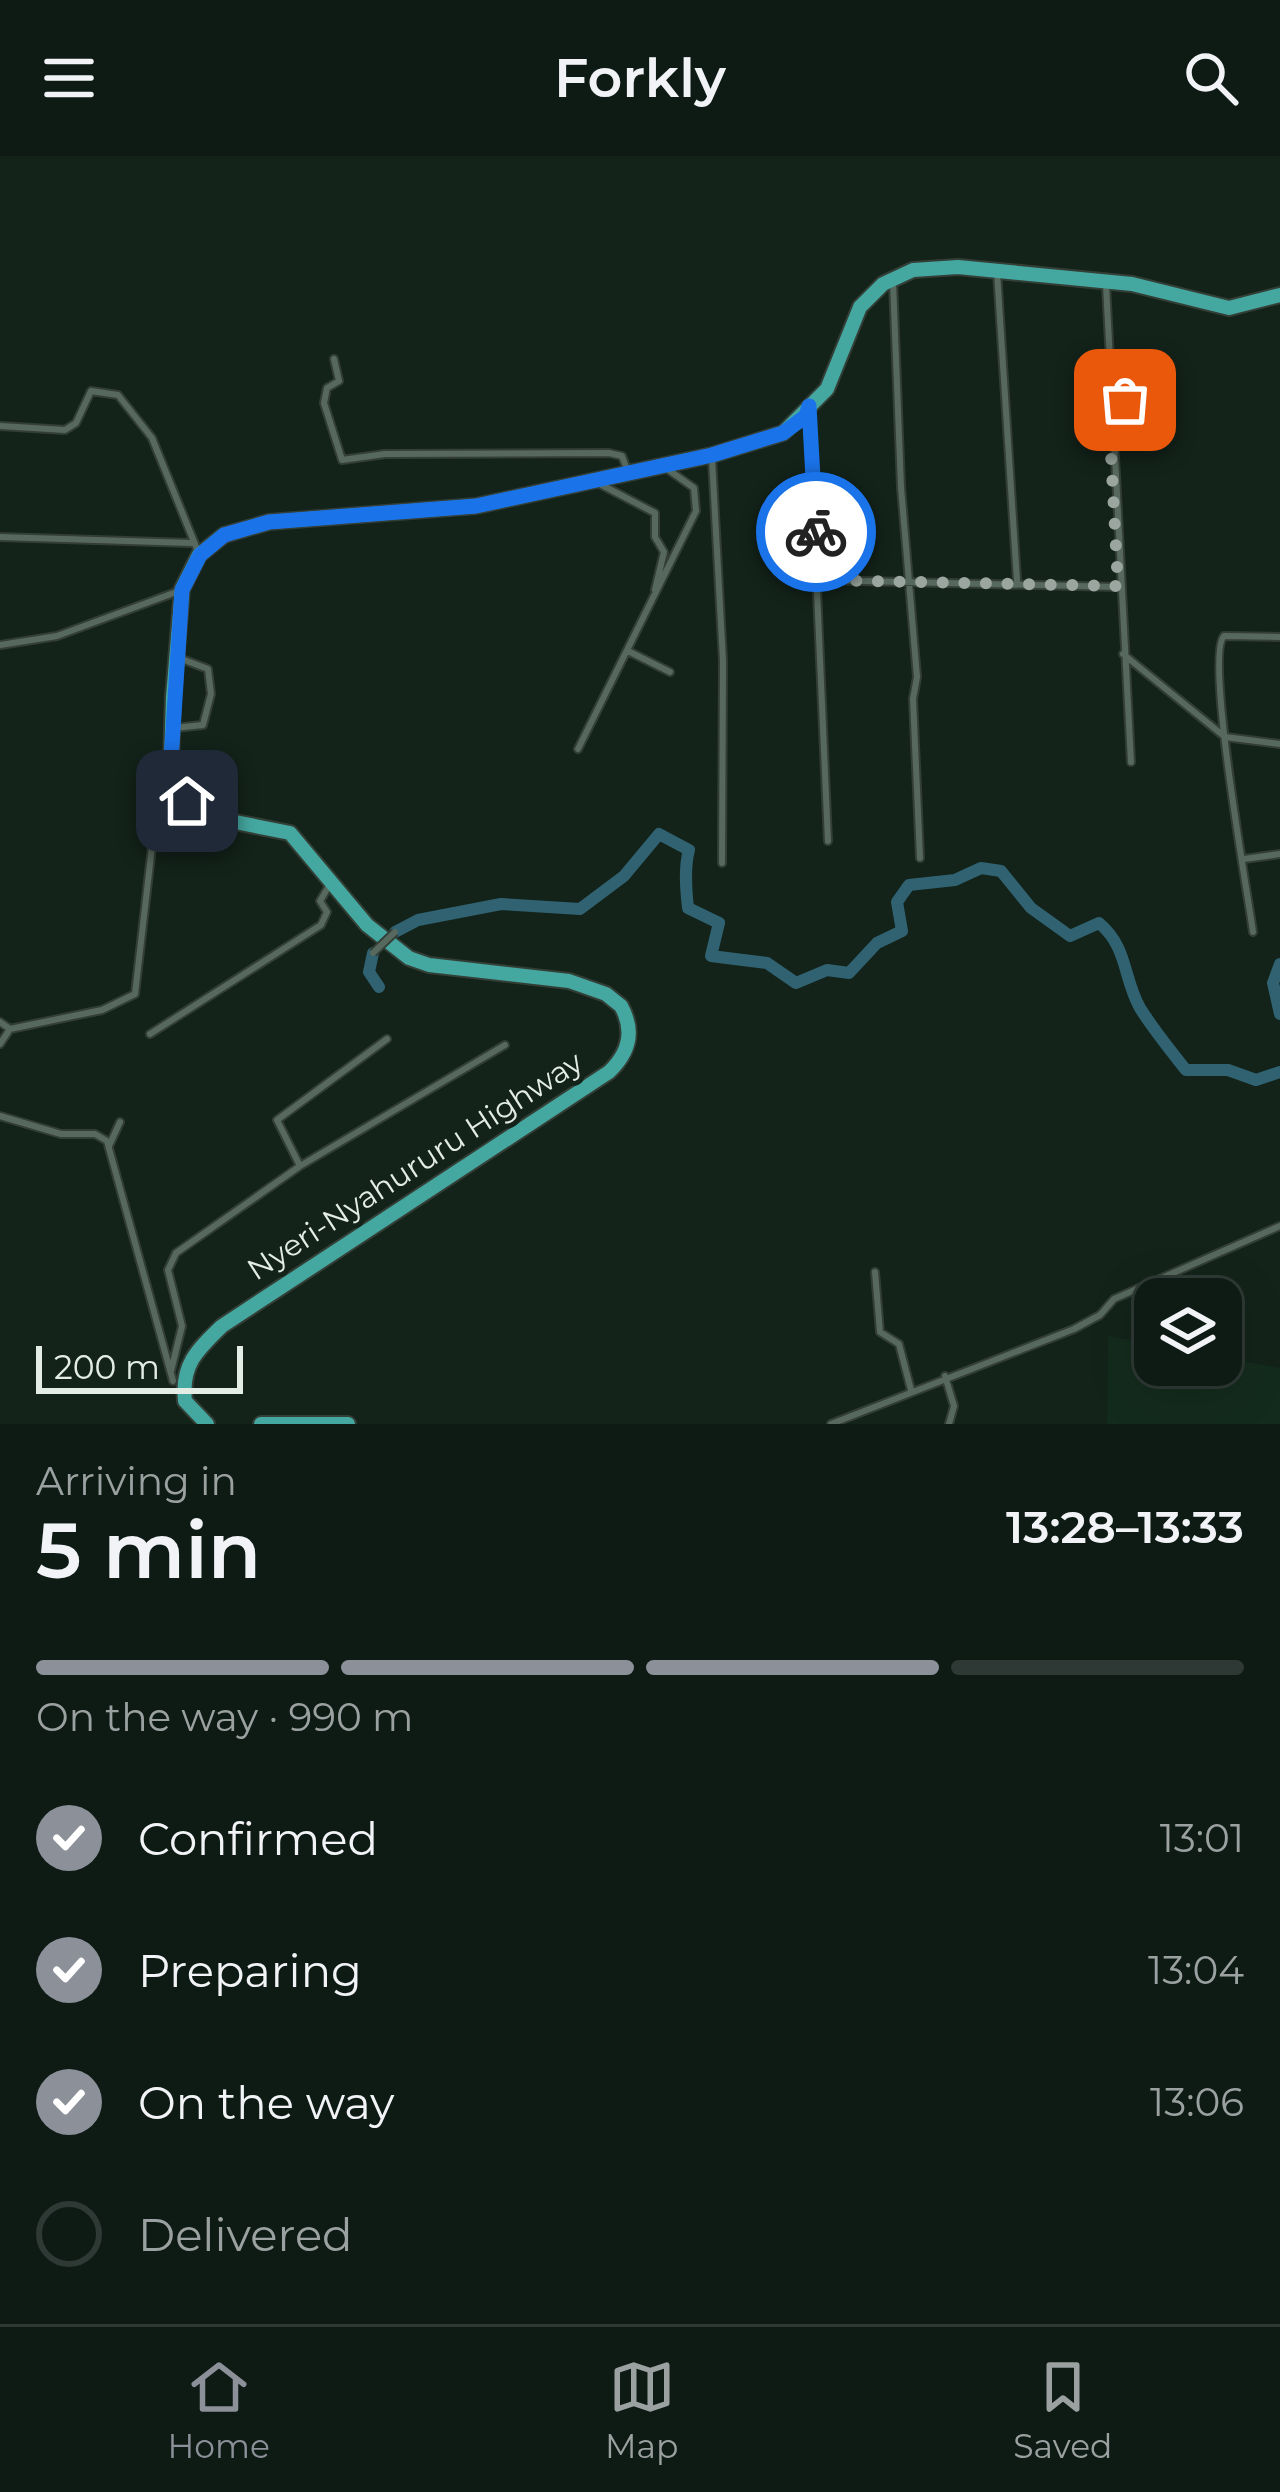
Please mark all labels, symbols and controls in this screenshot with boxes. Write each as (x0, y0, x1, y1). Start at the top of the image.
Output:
icon: menu (36, 45, 102, 111)
text: Forkly (554, 45, 726, 111)
icon: search (1178, 45, 1244, 111)
pin (1074, 349, 1176, 451)
icon: bag (1092, 367, 1158, 433)
courier (756, 472, 876, 592)
icon: bike (783, 499, 849, 565)
pin (136, 750, 238, 852)
icon: home (154, 768, 220, 834)
street label: Nyeri-Nyahururu Highway (240, 1043, 590, 1288)
map controls (1134, 1278, 1242, 1386)
button: layers (1134, 1278, 1242, 1386)
scale bar (36, 1340, 243, 1393)
text: 200 m (54, 1347, 160, 1387)
text: Arriving in (36, 1457, 237, 1505)
text: 13:28–13:33 (1006, 1499, 1244, 1554)
text: 5 min (36, 1502, 261, 1598)
text: On the way · 990 m (36, 1693, 413, 1741)
icon: check (36, 1805, 102, 1871)
text: Confirmed (138, 1811, 378, 1866)
text: 13:01 (1160, 1814, 1244, 1862)
icon: check (36, 1937, 102, 2003)
text: Preparing (138, 1943, 362, 1998)
text: 13:04 (1148, 1946, 1244, 1994)
icon: check (36, 2069, 102, 2135)
text: On the way (138, 2075, 394, 2130)
text: 13:06 (1150, 2078, 1244, 2126)
text: Delivered (138, 2207, 353, 2262)
tab: Home (168, 2354, 270, 2466)
tab: Map (605, 2354, 678, 2466)
tab: Saved (1013, 2354, 1112, 2466)

